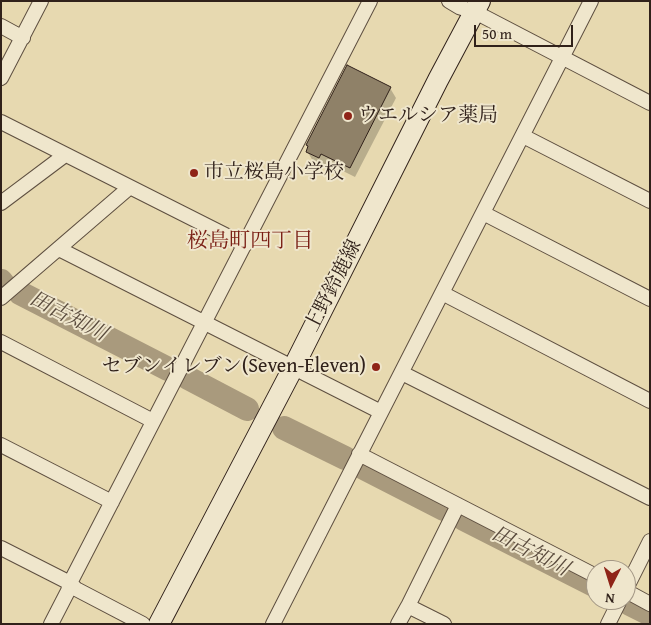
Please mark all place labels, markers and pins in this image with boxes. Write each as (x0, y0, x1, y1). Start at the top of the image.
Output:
place label: ウエルシア薬局 (358, 104, 498, 128)
marker: ウエルシア薬局 (342, 110, 354, 122)
place label: 市立桜島小学校 (204, 161, 344, 185)
marker: 市立桜島小学校 (188, 167, 200, 179)
place label: セブンイレブン(Seven-Eleven) (102, 355, 366, 379)
marker: セブンイレブン(Seven-Eleven) (370, 361, 382, 373)

